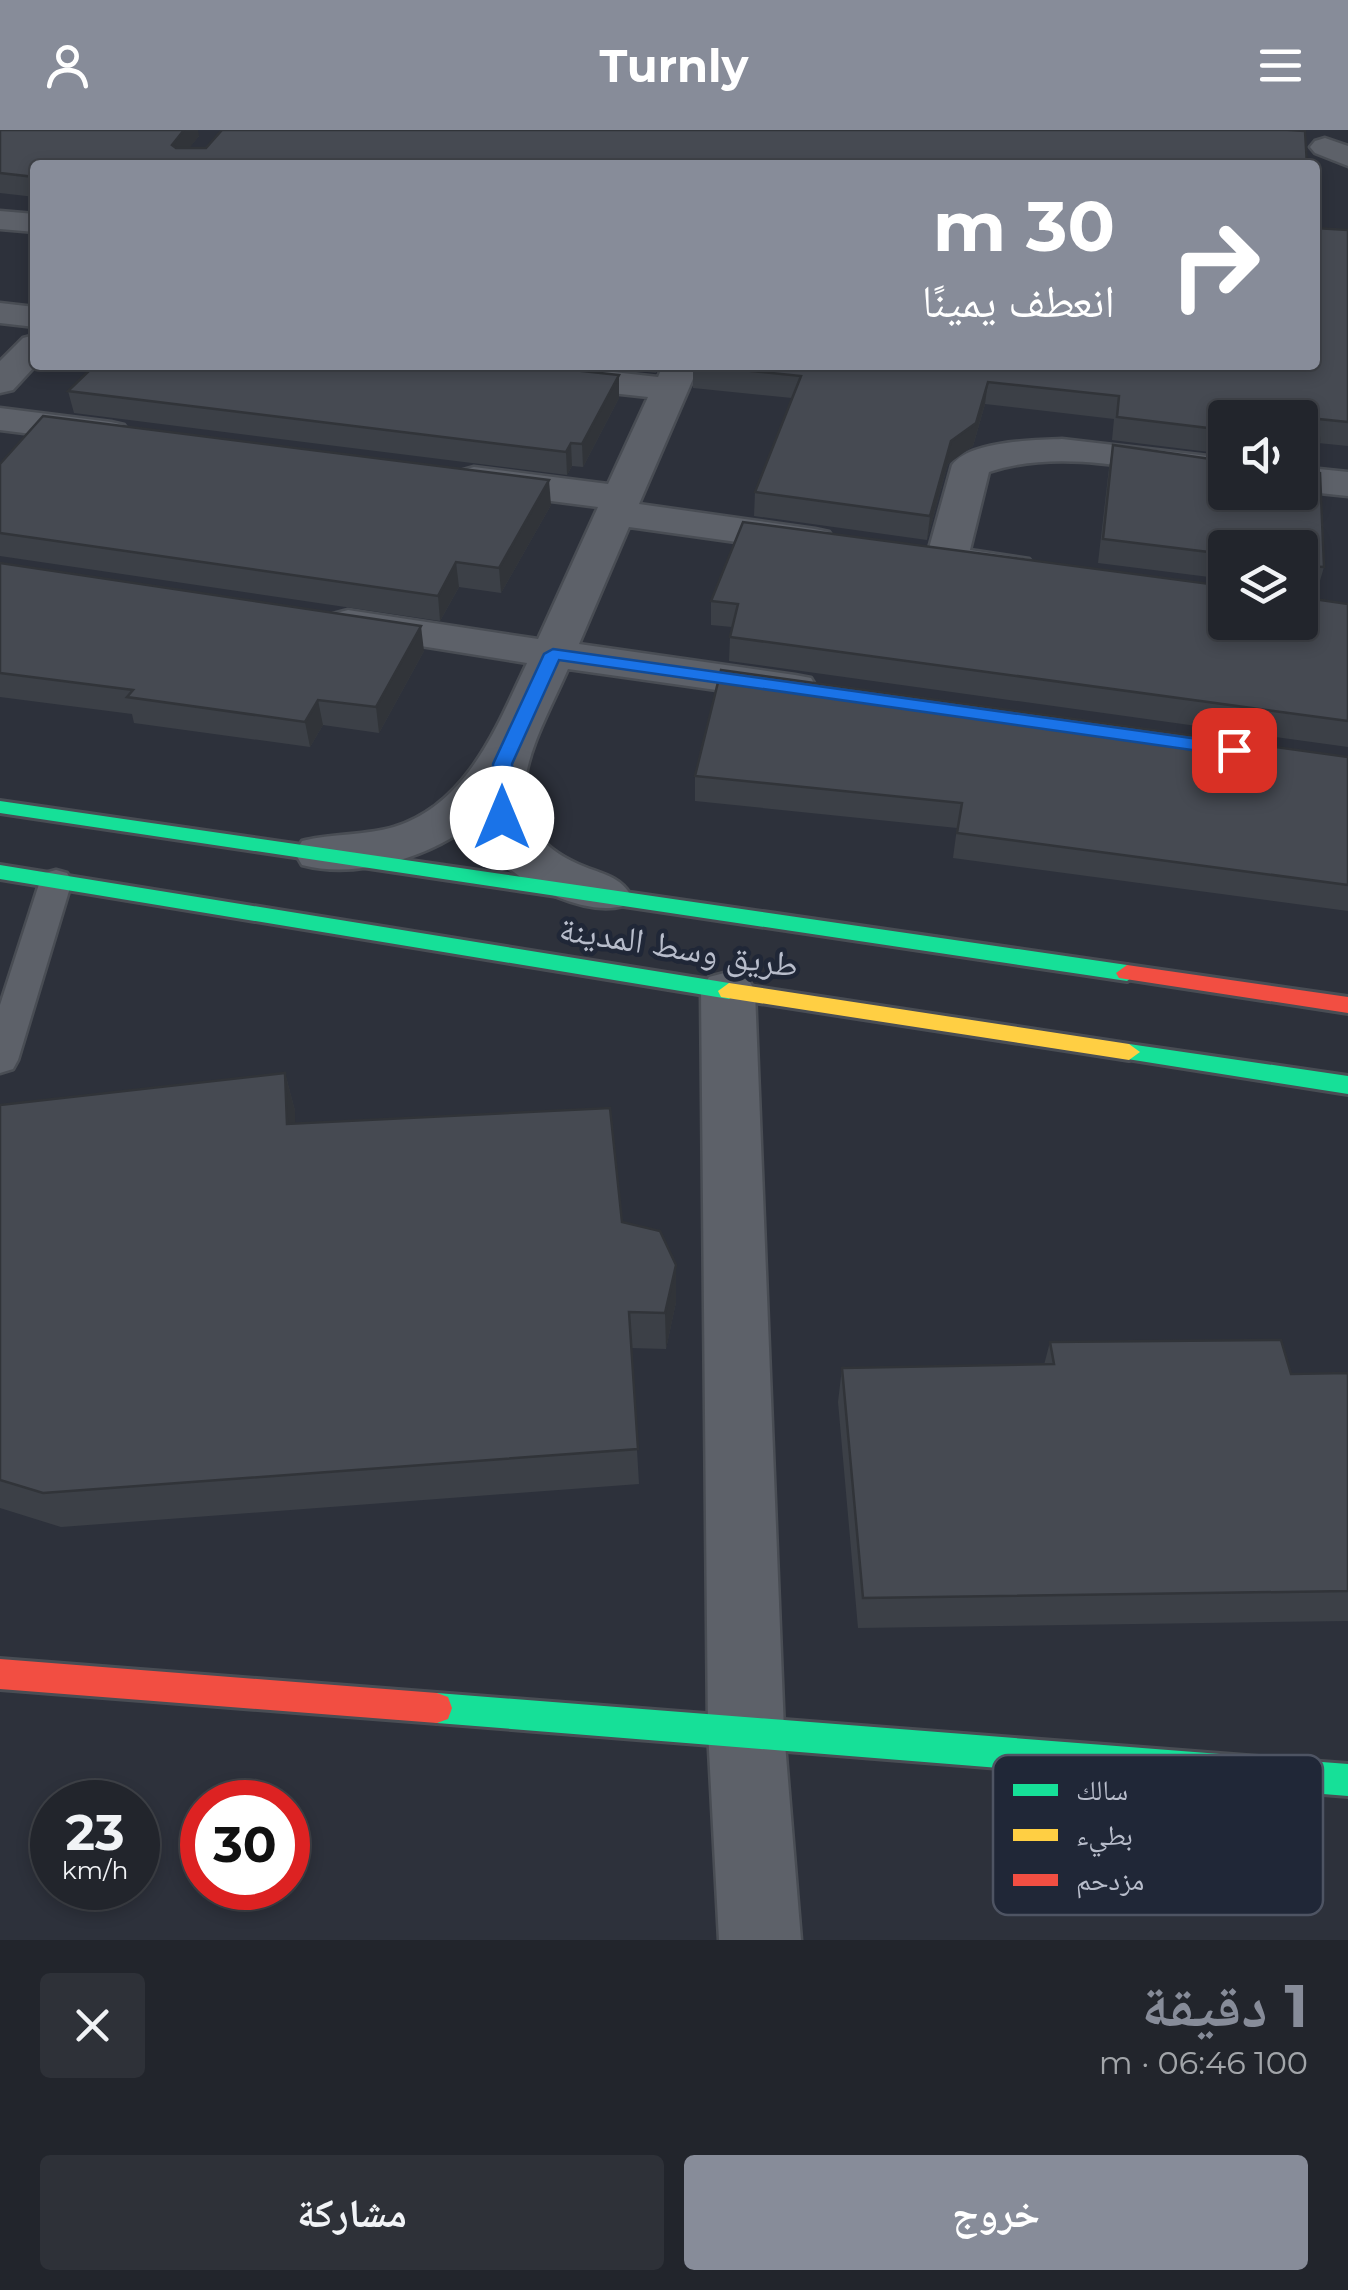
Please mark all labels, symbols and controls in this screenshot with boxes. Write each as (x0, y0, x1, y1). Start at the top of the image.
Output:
icon: person (40, 38, 95, 93)
text: Turnly (600, 38, 749, 93)
icon: menu (1253, 38, 1308, 93)
text: 30 m (933, 183, 1115, 269)
icon: right (1150, 200, 1280, 330)
text: انعطف يمينًا (922, 273, 1115, 328)
map controls (1208, 400, 1318, 640)
button: sound (1208, 400, 1318, 510)
button: layers (1208, 530, 1318, 640)
pin (1192, 708, 1277, 793)
icon: arrive (1207, 723, 1262, 778)
position arrow (450, 766, 554, 870)
street label: طريق وسط المدينة (556, 906, 802, 987)
legend (993, 1755, 1323, 1915)
text: سالك (1076, 1773, 1128, 1807)
speed limit sign: 30 (180, 1780, 310, 1910)
text: 23 (65, 1802, 125, 1863)
text: بطيء (1076, 1818, 1133, 1858)
text: km/h (62, 1855, 128, 1885)
text: مزدحم (1076, 1863, 1144, 1899)
text: 1 دقيقة (1141, 1969, 1308, 2042)
button: close (40, 1973, 145, 2078)
text: 100 m · 06:46 (1099, 2043, 1308, 2082)
button: مشاركة (40, 2155, 664, 2270)
button: خروج (684, 2155, 1308, 2270)

